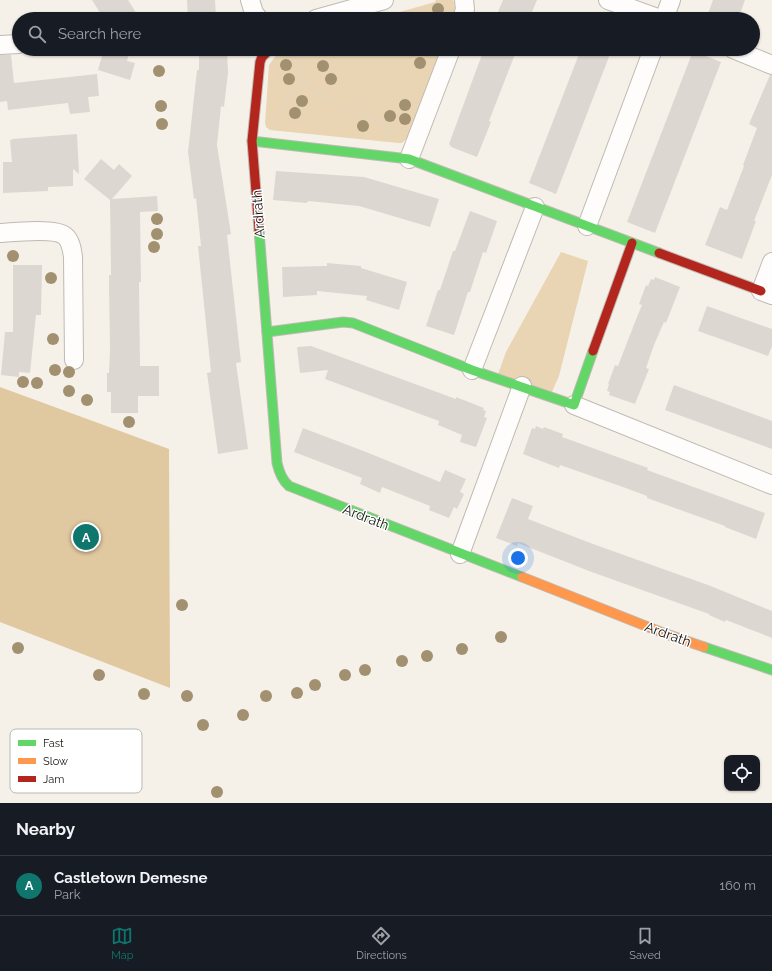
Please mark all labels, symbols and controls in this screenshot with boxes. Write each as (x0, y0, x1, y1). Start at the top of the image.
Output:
search box (12, 12, 760, 56)
icon: search (26, 23, 48, 45)
text: Search here (58, 25, 141, 43)
street label: Ardrath (248, 189, 268, 239)
street label: Ardrath (341, 501, 391, 533)
pin: A (73, 522, 99, 552)
your location (508, 548, 528, 568)
street label: Ardrath (643, 618, 693, 650)
legend (10, 729, 142, 793)
text: Fast (43, 737, 64, 750)
text: Slow (43, 755, 68, 768)
map controls (724, 755, 760, 791)
button: locate (724, 755, 760, 791)
text: Jam (43, 773, 64, 786)
text: Nearby (16, 819, 75, 839)
text: Castletown Demesne (54, 869, 208, 887)
text: A (25, 878, 33, 893)
text: 160 m (719, 878, 756, 893)
text: Park (54, 887, 81, 902)
tab: Map (111, 925, 134, 962)
tab: Directions (356, 925, 407, 962)
tab: Saved (629, 925, 661, 962)

